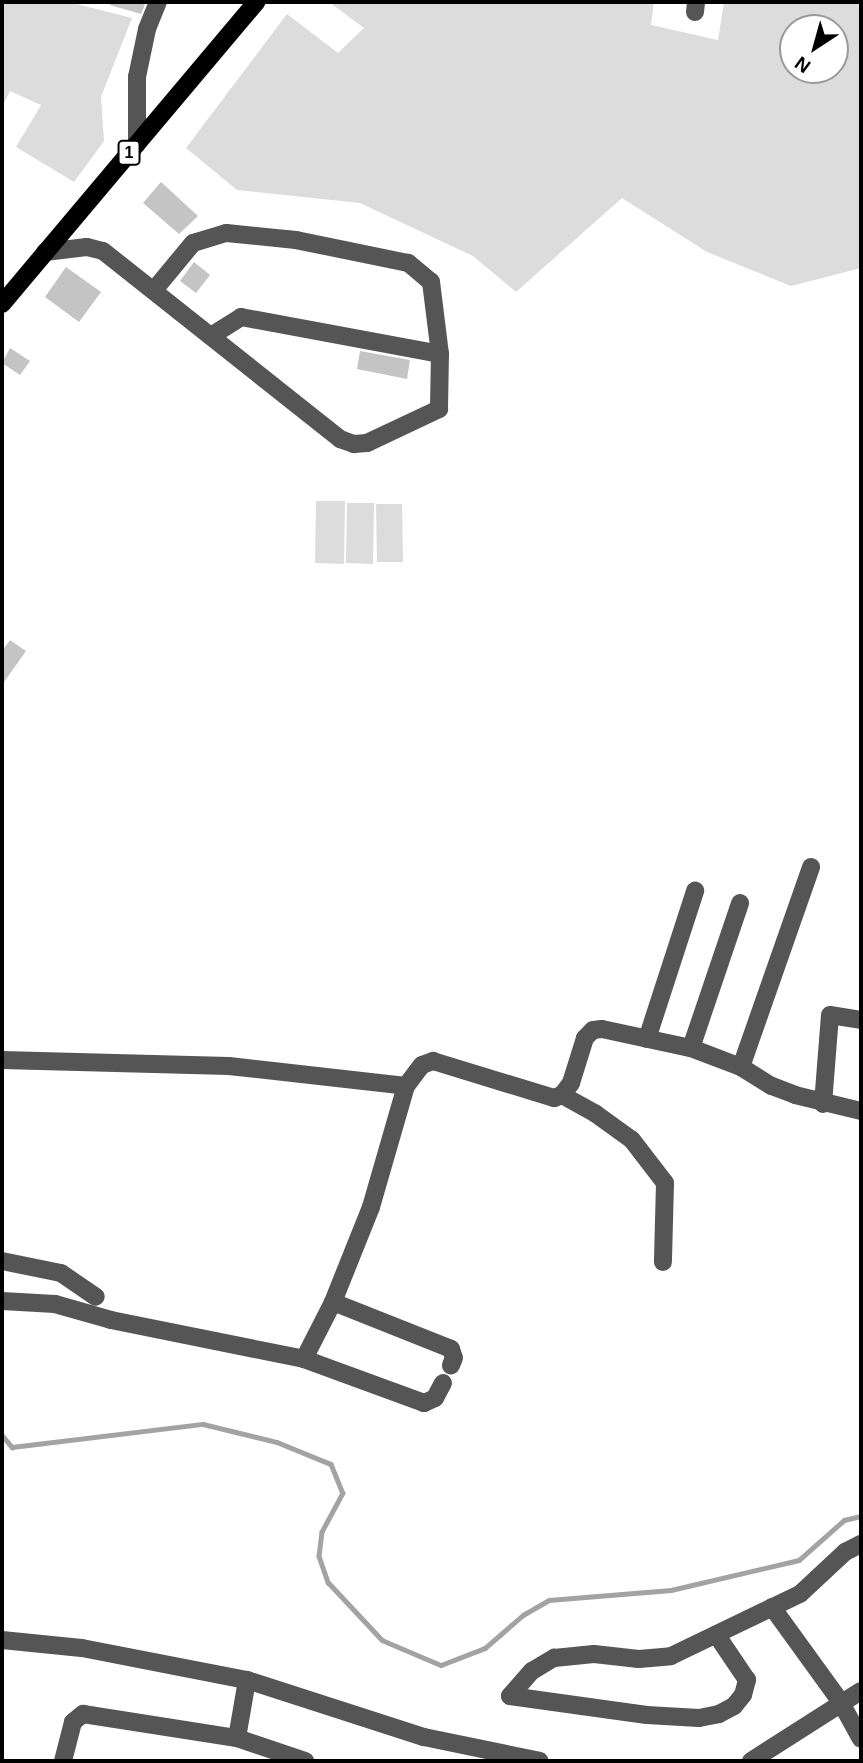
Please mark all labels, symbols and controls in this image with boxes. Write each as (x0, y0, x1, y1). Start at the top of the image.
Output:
north arrow (779, 14, 849, 84)
text: N (791, 52, 814, 77)
road number: 1 (117, 140, 141, 166)

